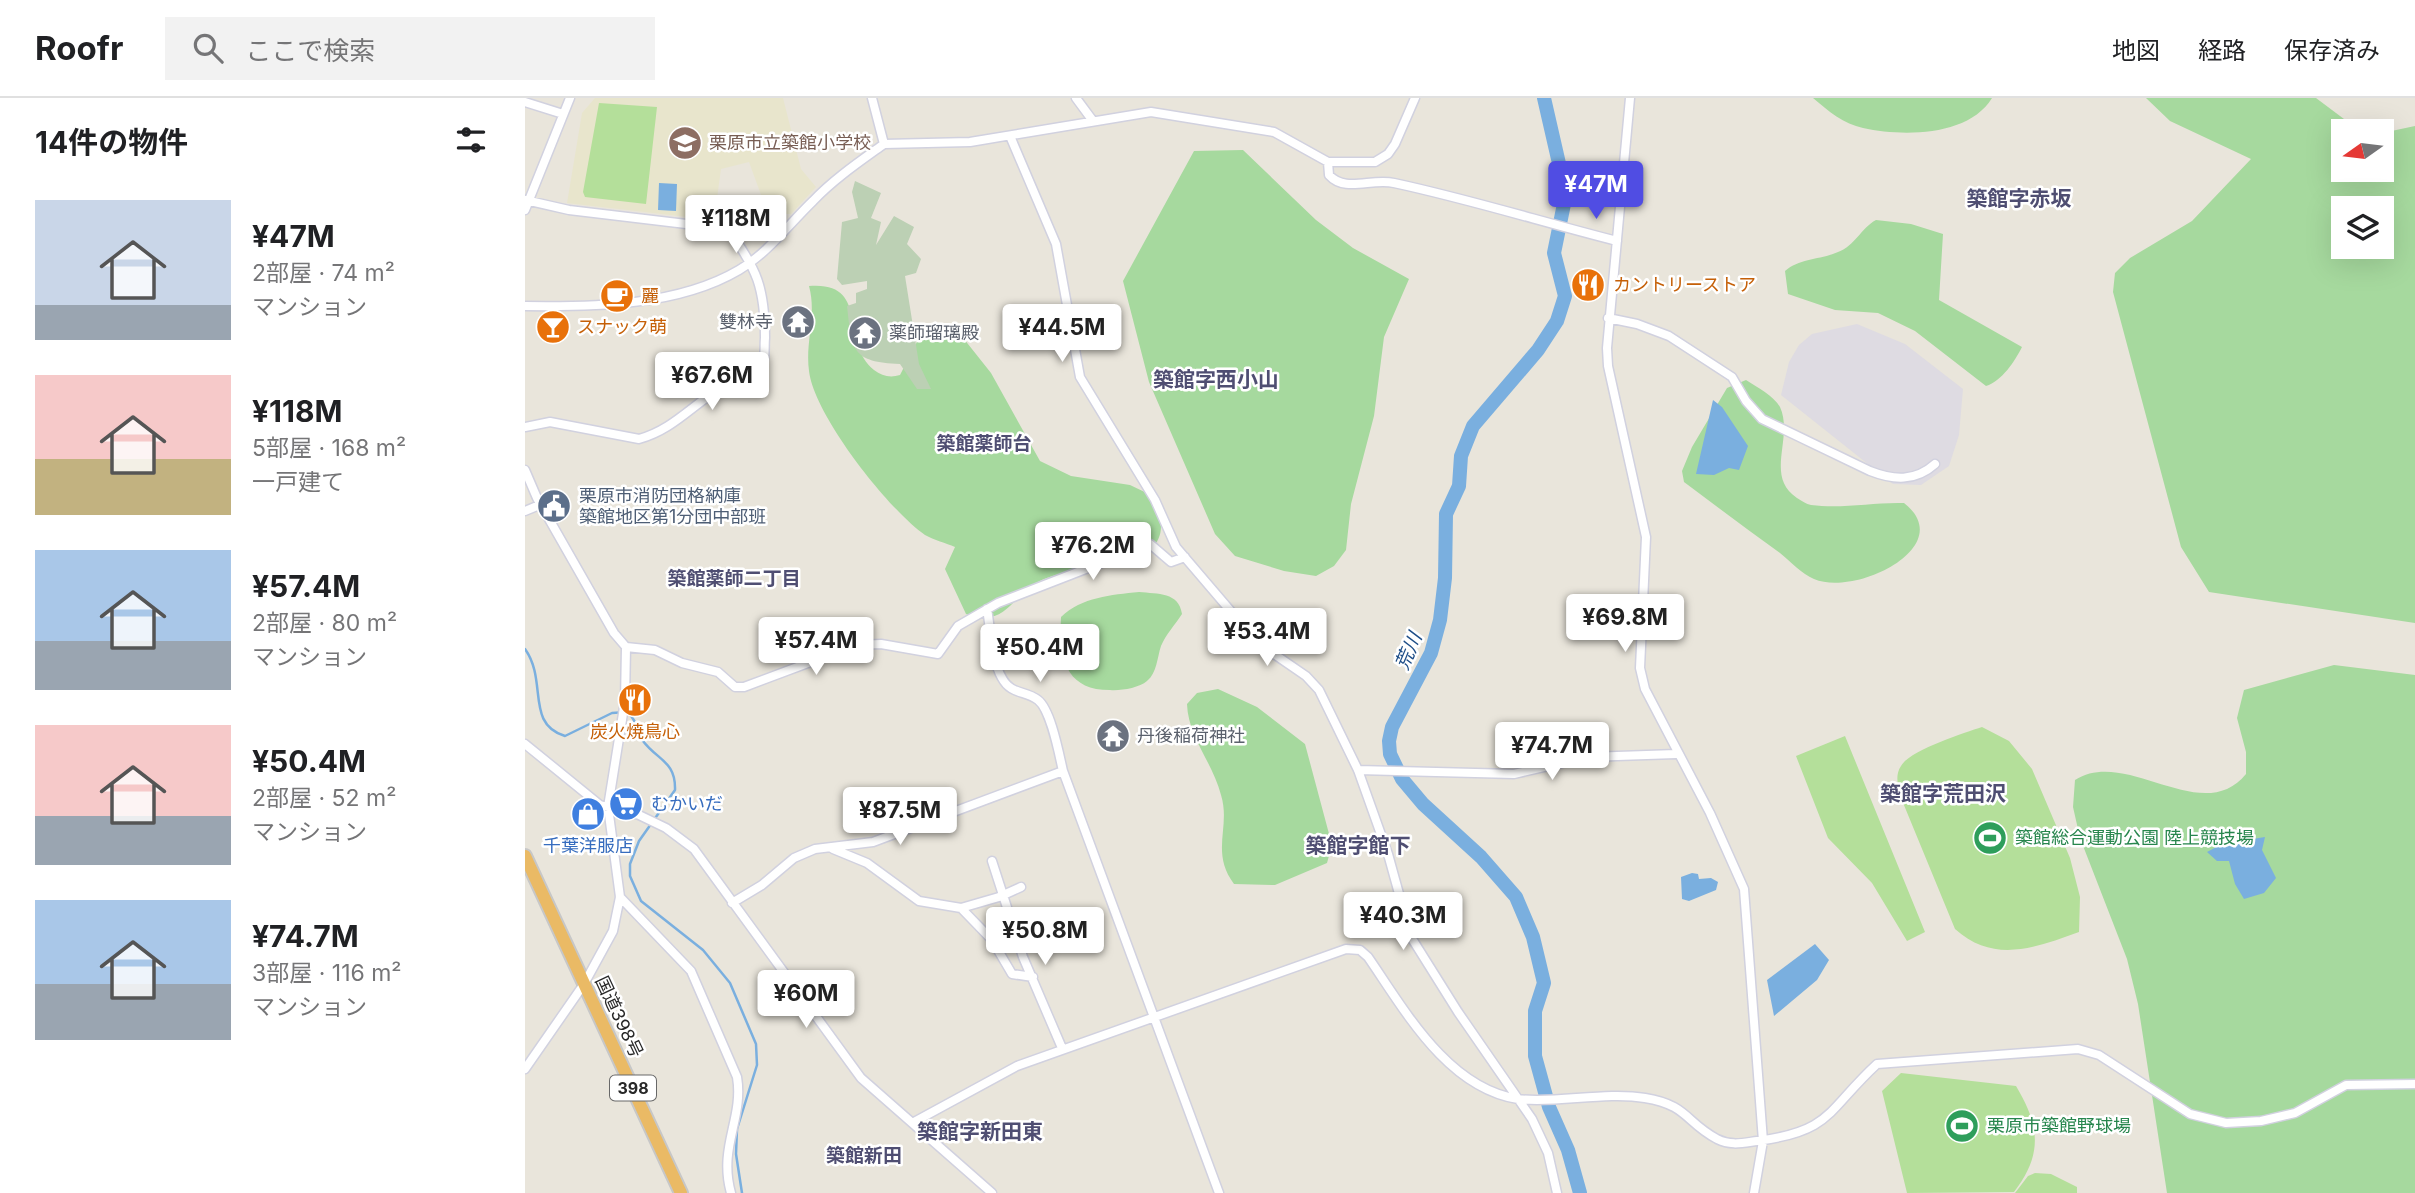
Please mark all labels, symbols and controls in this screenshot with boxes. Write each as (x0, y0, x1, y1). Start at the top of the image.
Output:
search box (165, 17, 655, 80)
text: Roofr (35, 28, 123, 68)
icon: search (189, 29, 227, 67)
text: ここで検索 (245, 35, 375, 66)
text: 地図 (2112, 36, 2160, 65)
text: 経路 (2198, 36, 2246, 65)
text: 保存済み (2284, 36, 2380, 65)
north arrow (2331, 119, 2394, 182)
map controls (2331, 119, 2394, 259)
icon: filters (452, 121, 490, 159)
text: 14件の物件 (35, 124, 188, 160)
school or university icon: 栗原市立築館小学校 (666, 124, 704, 162)
place label: 栗原市立築館小学校 (709, 132, 871, 153)
pin: ¥47M (1555, 162, 1637, 221)
text: ¥47M (1564, 170, 1628, 198)
district label: 築館字赤坂 (1967, 186, 2072, 211)
pin: ¥118M (687, 195, 785, 255)
button: layers (2331, 196, 2394, 259)
text: ¥118M (701, 204, 771, 232)
text: ¥47M (252, 218, 335, 254)
icon: home (91, 228, 175, 312)
text: 2部屋 · 74 m² (252, 259, 395, 287)
restaurant icon: カントリーストア (1569, 266, 1607, 304)
place label: カントリーストア (1613, 274, 1756, 295)
cafe icon: 麗 (598, 277, 636, 315)
place label: 麗 (641, 285, 659, 306)
text: マンション (252, 293, 367, 321)
temple icon: 雙林寺 (779, 303, 817, 341)
pin: ¥44.5M (1005, 304, 1119, 364)
bar icon: スナック萌 (534, 308, 572, 346)
place label: 雙林寺 (719, 311, 773, 332)
text: ¥44.5M (1018, 313, 1106, 341)
temple icon: 薬師瑠璃殿 (846, 314, 884, 352)
place label: スナック萌 (577, 316, 667, 337)
place label: 薬師瑠璃殿 (889, 322, 979, 343)
pin: ¥67.6M (655, 352, 769, 412)
text: ¥67.6M (671, 361, 753, 389)
district label: 築館字西小山 (1153, 367, 1279, 392)
text: ¥118M (252, 393, 342, 429)
icon: home (91, 403, 175, 487)
district label: 築館薬師台 (936, 432, 1032, 455)
text: 5部屋 · 168 m² (252, 434, 406, 462)
text: 一戸建て (252, 468, 344, 496)
place label: 栗原市消防団格納庫 築館地区第1分団中部班 (579, 485, 766, 527)
public building icon: 栗原市消防団格納庫 築館地区第1分団中部班 (535, 487, 573, 525)
pin: ¥76.2M (1036, 522, 1150, 582)
text: ¥76.2M (1051, 531, 1135, 559)
district label: 築館薬師二丁目 (667, 567, 801, 590)
text: ¥57.4M (252, 568, 360, 604)
icon: home (91, 578, 175, 662)
pin: ¥69.8M (1568, 594, 1682, 654)
text: ¥69.8M (1582, 603, 1668, 631)
pin: ¥53.4M (1210, 608, 1324, 668)
text: 2部屋 · 80 m² (252, 609, 397, 637)
text: ¥53.4M (1224, 617, 1310, 645)
pin: ¥57.4M (759, 618, 873, 677)
pin: ¥50.4M (983, 624, 1097, 684)
text: ¥57.4M (775, 626, 857, 654)
water label: 荒川 (1390, 627, 1427, 673)
text: ¥50.4M (996, 633, 1084, 661)
text: マンション (252, 643, 367, 671)
restaurant icon: 炭火焼鳥心 (616, 681, 654, 719)
temple icon: 丹後稲荷神社 (1094, 717, 1132, 755)
place label: 炭火焼鳥心 (590, 721, 680, 742)
pin: ¥74.7M (1495, 722, 1609, 782)
place label: 丹後稲荷神社 (1137, 725, 1245, 746)
text: ¥74.7M (1511, 731, 1593, 759)
text: ¥50.4M (252, 743, 366, 779)
icon: home (91, 753, 175, 837)
district label: 築館字荒田沢 (1880, 781, 2006, 806)
text: 2部屋 · 52 m² (252, 784, 396, 812)
supermarket icon: むかいだ (607, 785, 645, 823)
pin: ¥87.5M (843, 788, 957, 847)
place label: むかいだ (651, 793, 723, 814)
shop icon: 千葉洋服店 (569, 795, 607, 833)
text: ¥87.5M (859, 796, 941, 824)
text: マンション (252, 818, 367, 846)
sports icon: 築館総合運動公園 陸上競技場 (1971, 819, 2009, 857)
place label: 築館総合運動公園 陸上競技場 (2015, 827, 2254, 848)
district label: 築館字館下 (1306, 833, 1411, 858)
place label: 千葉洋服店 (543, 835, 633, 856)
pin: ¥40.3M (1346, 892, 1460, 952)
text: ¥40.3M (1360, 901, 1446, 929)
pin: ¥50.8M (988, 908, 1102, 967)
text: ¥50.8M (1002, 916, 1088, 944)
text: ¥74.7M (252, 918, 359, 954)
icon: home (91, 928, 175, 1012)
text: 3部屋 · 116 m² (252, 959, 402, 987)
pin: ¥60M (765, 970, 847, 1030)
street label: 国道398号 (591, 973, 647, 1061)
text: ¥60M (774, 979, 839, 1007)
text: マンション (252, 993, 367, 1021)
road number: 398 (610, 1076, 656, 1100)
sports icon: 栗原市築館野球場 (1943, 1107, 1981, 1145)
place label: 栗原市築館野球場 (1987, 1115, 2131, 1136)
district label: 築館字新田東 (917, 1119, 1043, 1144)
district label: 築館新田 (826, 1144, 902, 1167)

